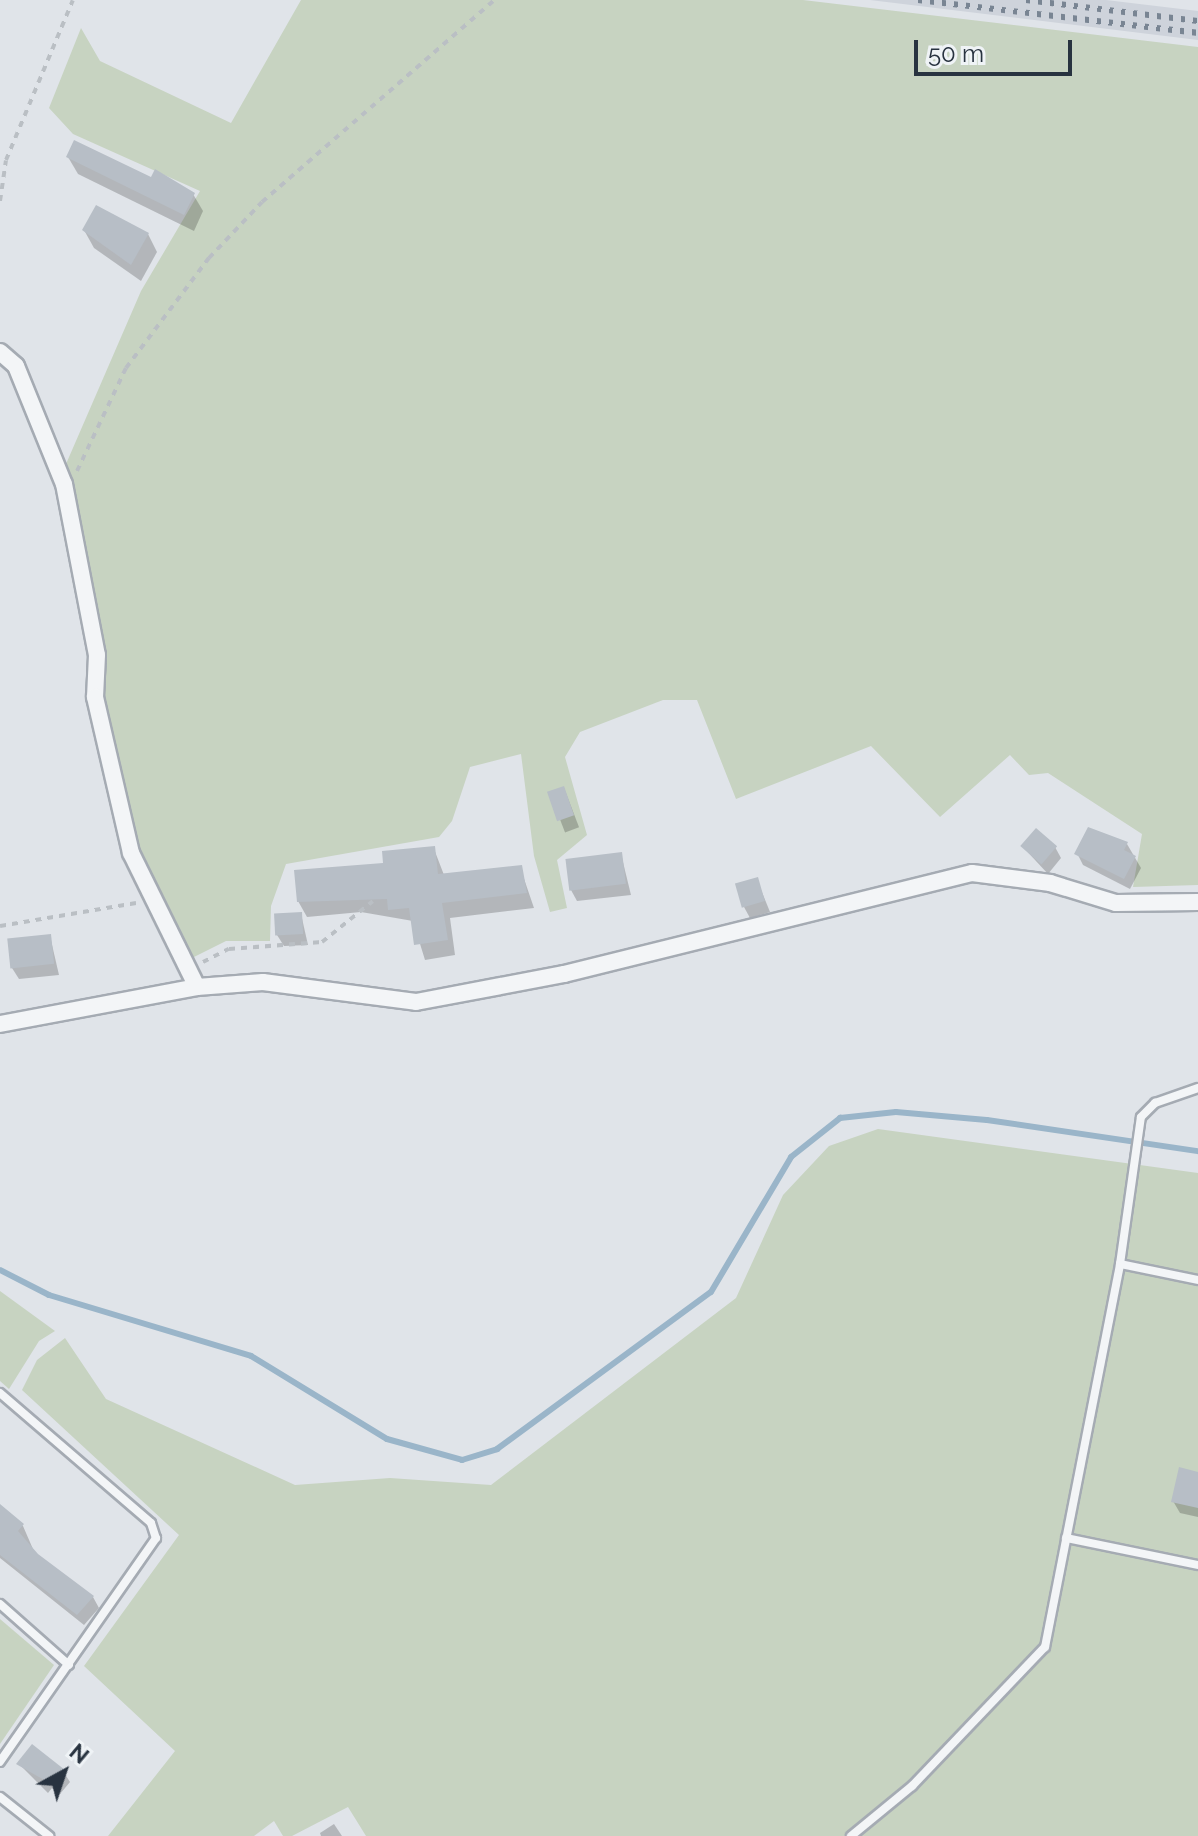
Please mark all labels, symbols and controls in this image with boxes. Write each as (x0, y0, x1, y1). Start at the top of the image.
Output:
scale bar (918, 24, 1076, 74)
text: 50 m (928, 39, 984, 68)
north arrow (24, 1732, 104, 1812)
text: N (65, 1738, 94, 1769)

